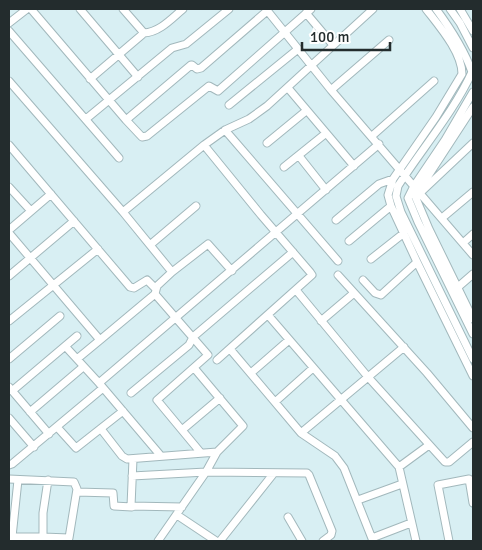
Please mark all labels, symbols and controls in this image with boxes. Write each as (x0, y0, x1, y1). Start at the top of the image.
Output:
scale bar (302, 20, 390, 52)
text: 100 m (310, 28, 350, 46)

